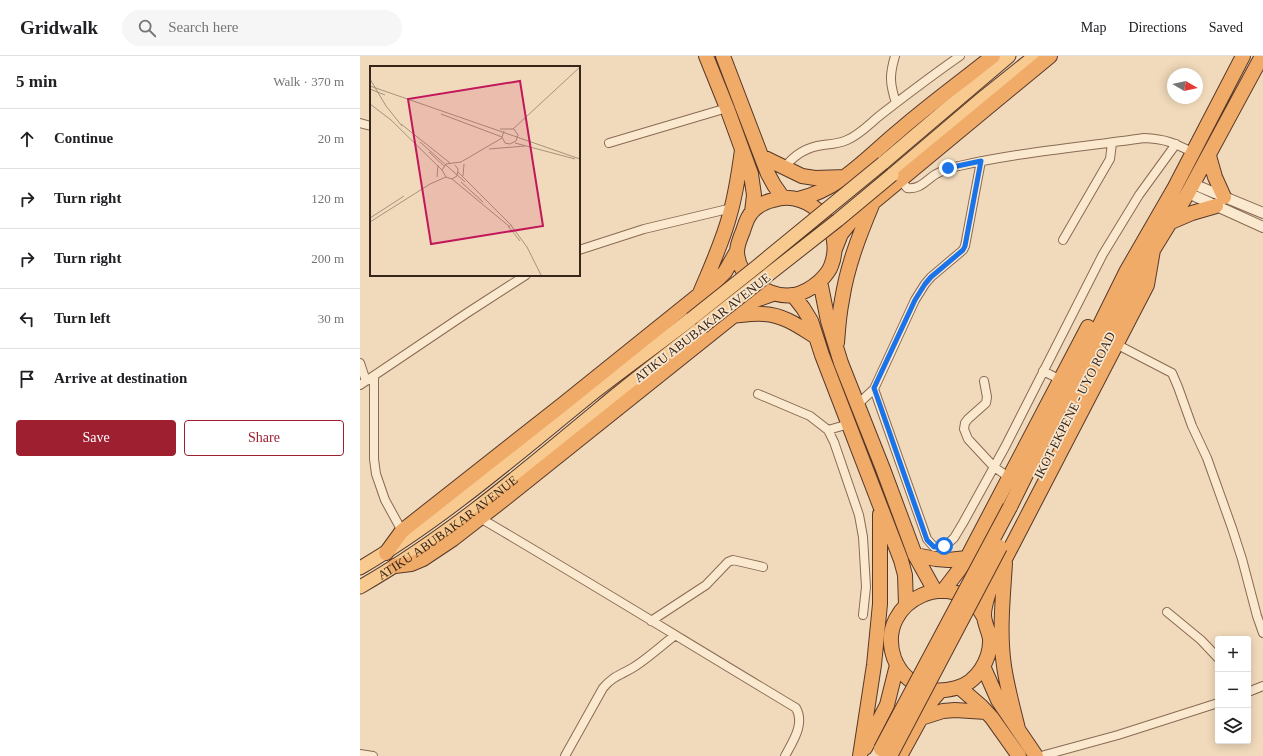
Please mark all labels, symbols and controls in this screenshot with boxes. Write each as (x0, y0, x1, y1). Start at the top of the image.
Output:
search box (122, 10, 402, 46)
text: Gridwalk (20, 17, 98, 38)
icon: search (136, 17, 158, 39)
text: Search here (168, 19, 239, 35)
text: Map (1081, 20, 1106, 35)
text: Directions (1128, 20, 1187, 35)
text: Saved (1209, 20, 1243, 35)
inset map (370, 66, 580, 276)
north arrow (1167, 68, 1203, 104)
text: 5 min (16, 72, 57, 91)
text: Walk · 370 m (273, 74, 344, 89)
icon: ahead (16, 128, 38, 150)
text: Continue (54, 130, 113, 146)
text: 20 m (318, 131, 344, 146)
route end (939, 159, 957, 177)
icon: right (16, 188, 38, 210)
text: Turn right (54, 190, 121, 206)
text: 120 m (311, 191, 344, 206)
icon: right (16, 248, 38, 270)
text: Turn right (54, 250, 121, 266)
text: 200 m (311, 251, 344, 266)
street label: ATIKU ABUBAKAR AVENUE (631, 269, 773, 385)
icon: left (16, 308, 38, 330)
text: Turn left (54, 310, 111, 326)
text: 30 m (318, 311, 344, 326)
street label: IKOT EKPENE - UYO ROAD (1031, 329, 1118, 481)
icon: arrive (16, 368, 38, 390)
text: Arrive at destination (54, 370, 187, 386)
button: Save (16, 420, 176, 456)
button: Share (184, 420, 344, 456)
street label: ATIKU ABUBAKAR AVENUE (375, 472, 521, 583)
route start (935, 537, 953, 555)
map controls (1215, 636, 1251, 744)
button: + (1215, 636, 1251, 672)
button: − (1215, 672, 1251, 708)
button: layers (1215, 708, 1251, 744)

